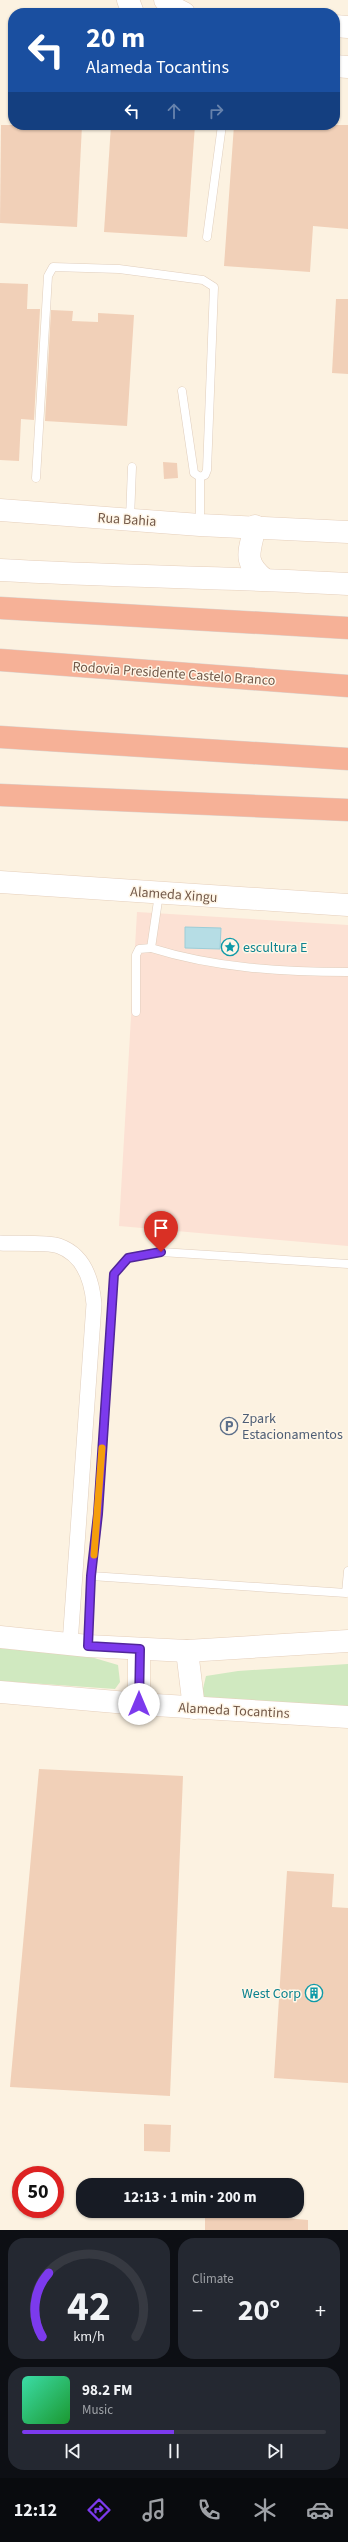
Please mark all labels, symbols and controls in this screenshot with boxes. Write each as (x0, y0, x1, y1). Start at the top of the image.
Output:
text: 20 m (86, 18, 145, 58)
icon: left (20, 24, 72, 76)
text: Alameda Tocantins (86, 55, 229, 80)
icon: left (121, 100, 143, 122)
icon: ahead (163, 100, 185, 122)
icon: right (205, 100, 227, 122)
street label: Rua Bahia (97, 508, 157, 532)
street label: Rodovia Presidente Castelo Branco (72, 657, 276, 691)
street label: Alameda Xingu (130, 882, 218, 908)
place icon: escultura E (220, 937, 240, 957)
place label: escultura E (243, 938, 308, 958)
pin (144, 1211, 178, 1252)
icon: arrive (150, 1217, 172, 1239)
place label: Zpark Estacionamentos (242, 1409, 343, 1445)
parking icon: Zpark Estacionamentos (219, 1416, 239, 1436)
position arrow (118, 1683, 160, 1725)
street label: Alameda Tocantins (178, 1698, 290, 1724)
building icon: West Corp (304, 1983, 324, 2003)
place label: West Corp (242, 1984, 301, 2004)
speed limit sign: 50 (12, 2166, 64, 2218)
text: 12:13 · 1 min · 200 m (123, 2187, 257, 2208)
text: Climate (192, 2270, 234, 2288)
text: 42 (67, 2276, 111, 2336)
text: 20° (238, 2289, 280, 2332)
text: − (192, 2295, 203, 2327)
text: + (315, 2295, 326, 2327)
text: km/h (73, 2325, 105, 2346)
text: 98.2 FM (82, 2380, 133, 2401)
text: Music (82, 2401, 113, 2419)
icon: previous (62, 2440, 84, 2462)
icon: pause (163, 2440, 185, 2462)
icon: next (264, 2440, 286, 2462)
icon: directions (85, 2496, 113, 2524)
icon: music (140, 2496, 168, 2524)
icon: phone (195, 2496, 223, 2524)
icon: climate (251, 2496, 279, 2524)
icon: car (306, 2496, 334, 2524)
text: 12:12 (14, 2498, 57, 2523)

